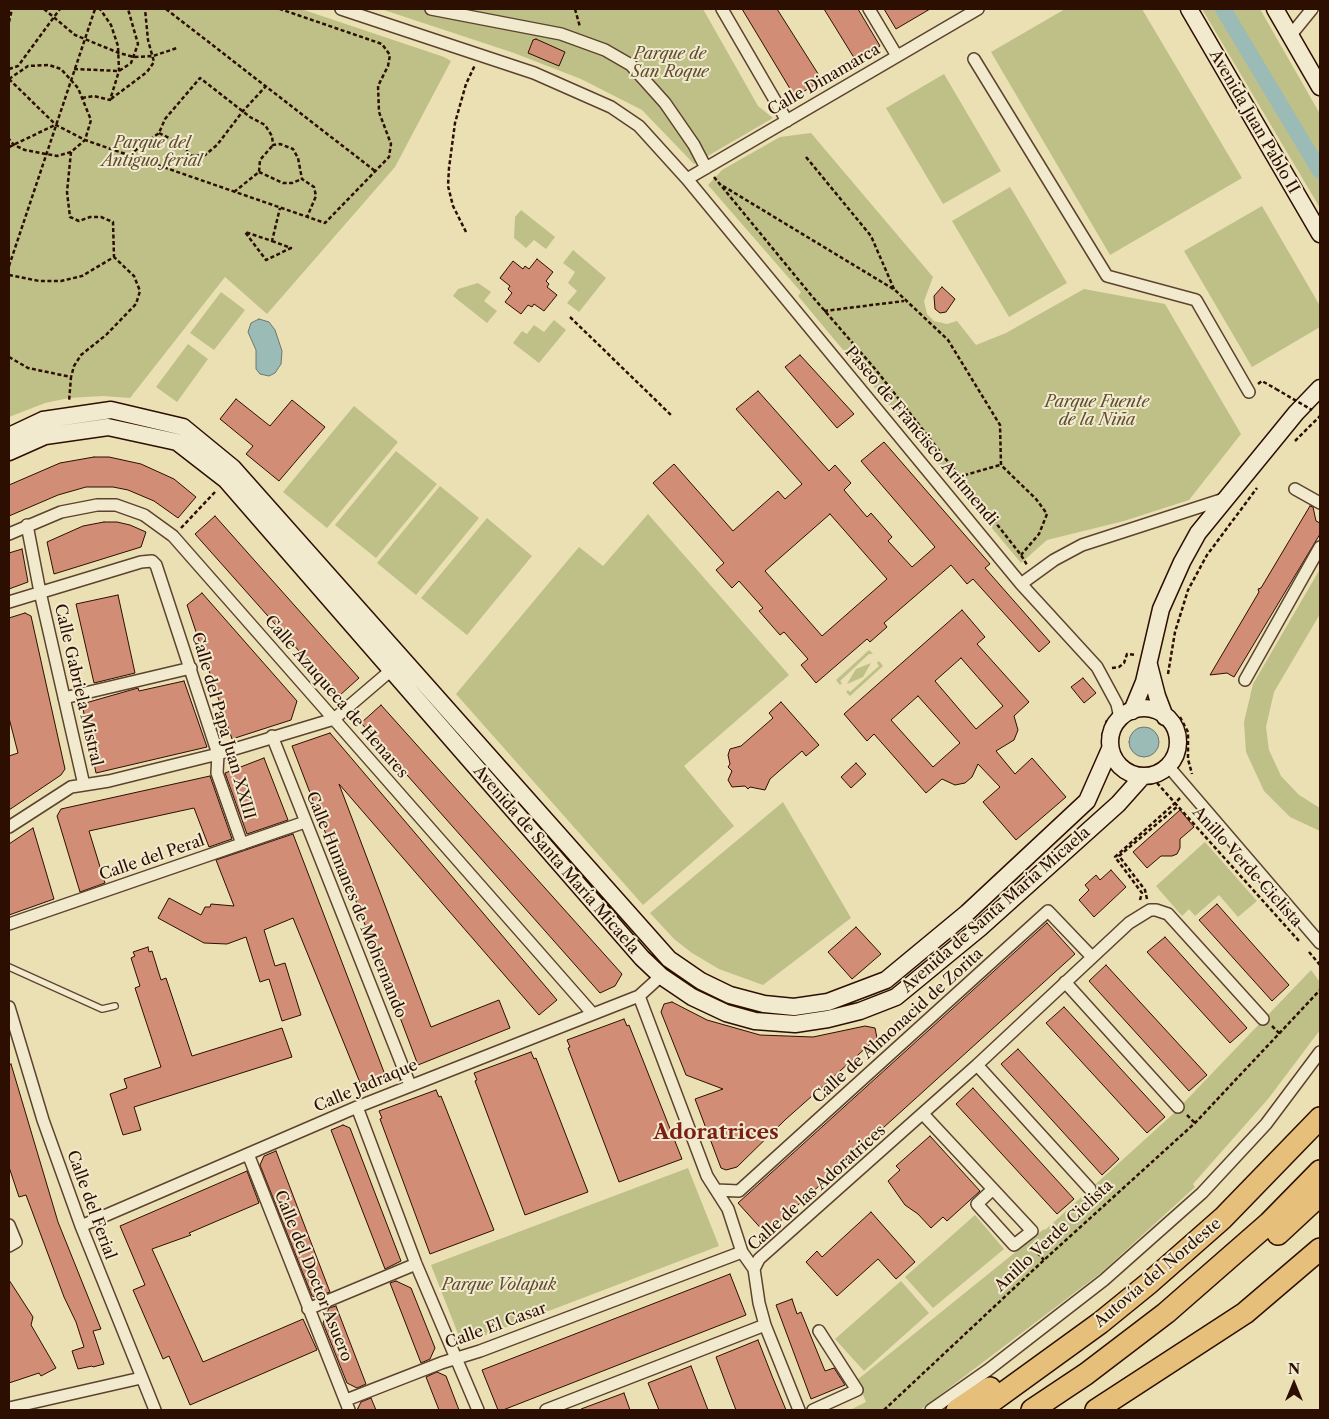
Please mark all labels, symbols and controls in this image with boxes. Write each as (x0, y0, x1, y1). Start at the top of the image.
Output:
street label: Calle Dinamarca (764, 40, 884, 120)
park label: Parque de San Roque (631, 44, 709, 82)
street label: Avenida Juan Pablo II (1205, 47, 1303, 197)
park label: Parque del Antiguo ferial (102, 133, 202, 171)
street label: Paseo de Francisco Aritmendi (841, 343, 1001, 529)
park label: Parque Fuente de la Niña (1045, 392, 1149, 430)
street label: Calle Gabriela Mistral (50, 602, 106, 768)
street label: Calle Azuqueca de Henares (260, 612, 412, 782)
street label: Calle del Papa Juan XXIII (187, 630, 259, 822)
street label: Avenida de Santa María Micaela (469, 762, 643, 958)
street label: Calle Humanes de Mohernando (302, 789, 410, 1021)
street label: Anillo Verde Ciclista (1188, 803, 1306, 931)
street label: Avenida de Santa María Micaela (898, 823, 1094, 997)
street label: Calle del Peral (97, 831, 207, 885)
street label: Calle de Almonacid de Zorita (809, 944, 987, 1108)
street label: Calle Jadraque (311, 1056, 421, 1116)
district label: Adoratrices (653, 1120, 779, 1146)
street label: Calle de las Adoratrices (744, 1121, 890, 1255)
street label: Calle del Ferial (62, 1148, 120, 1262)
street label: Anillo Verde Ciclista (991, 1176, 1117, 1296)
street label: Calle del Doctor Asuero (270, 1188, 356, 1364)
street label: Autovía del Nordeste (1091, 1214, 1225, 1332)
park label: Parque Volapuk (442, 1275, 556, 1295)
street label: Calle El Casar (443, 1299, 549, 1353)
north arrow (1269, 1359, 1319, 1409)
text: N (1288, 1360, 1300, 1378)

